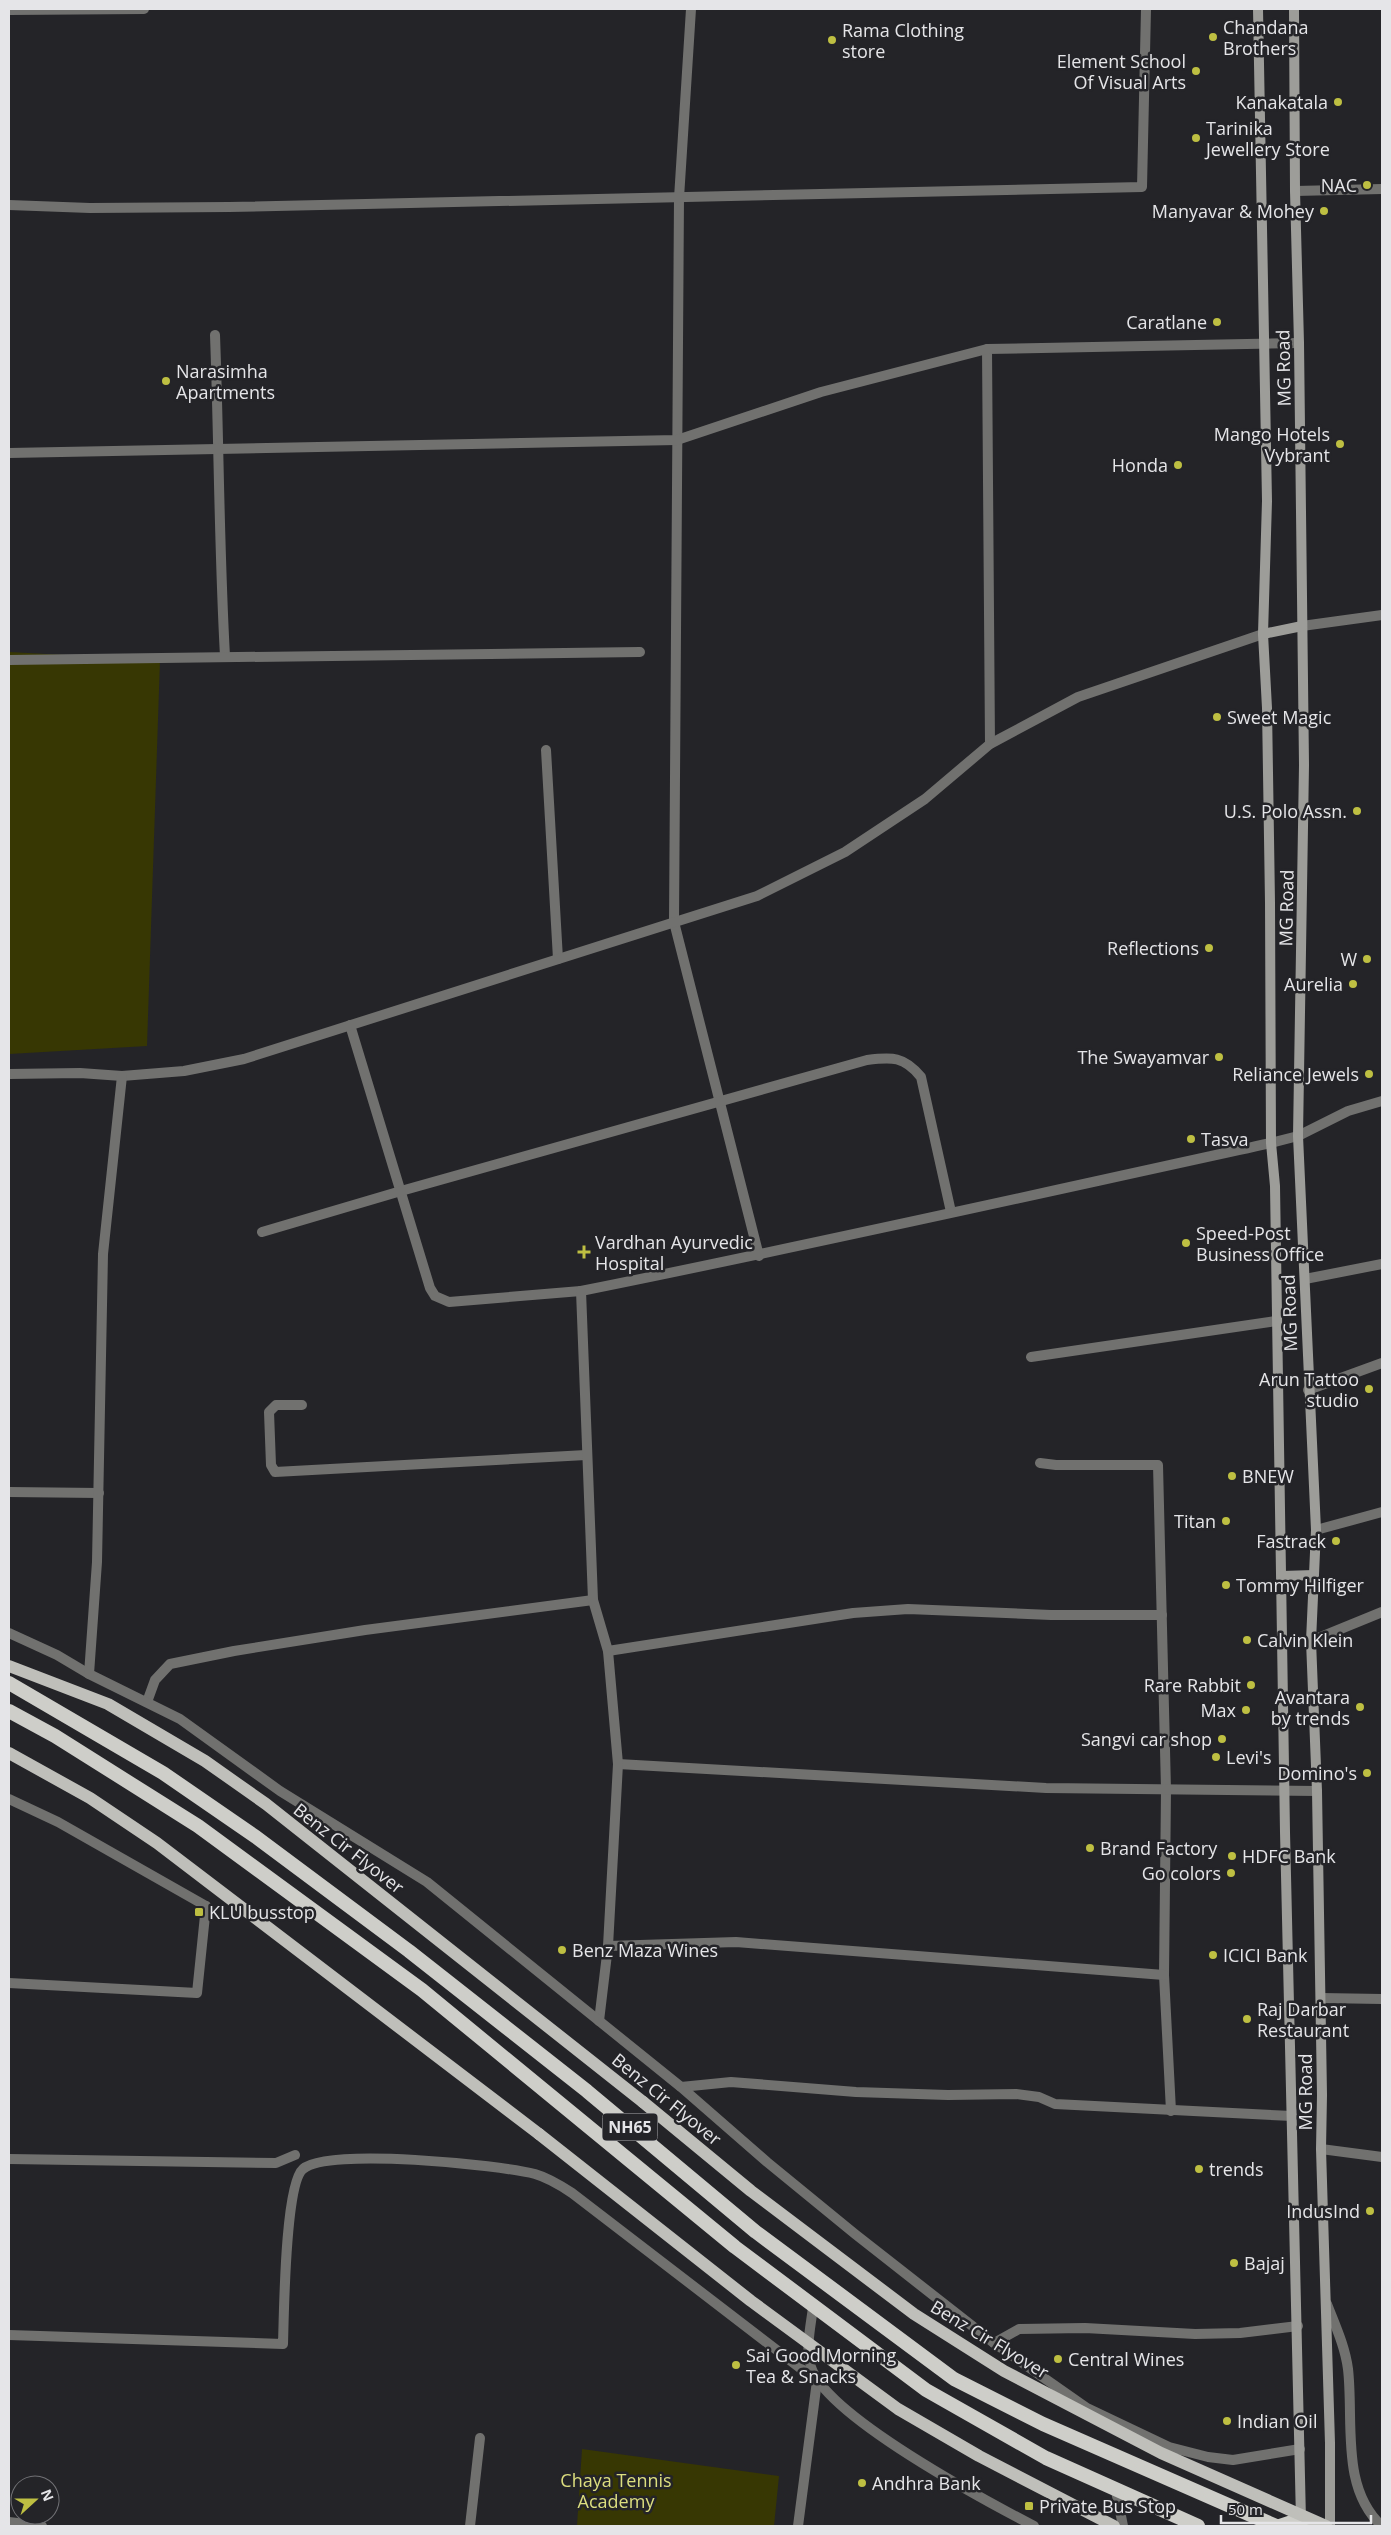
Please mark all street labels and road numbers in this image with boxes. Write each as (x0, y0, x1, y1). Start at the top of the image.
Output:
street label: MG Road (1270, 329, 1296, 407)
street label: MG Road (1273, 869, 1299, 947)
street label: MG Road (1276, 1274, 1302, 1352)
street label: Benz Cir Flyover (289, 1797, 410, 1899)
street label: Benz Cir Flyover (607, 2048, 727, 2151)
street label: MG Road (1293, 2054, 1317, 2130)
road number: NH65 (602, 2114, 658, 2140)
street label: Benz Cir Flyover (926, 2294, 1054, 2384)

